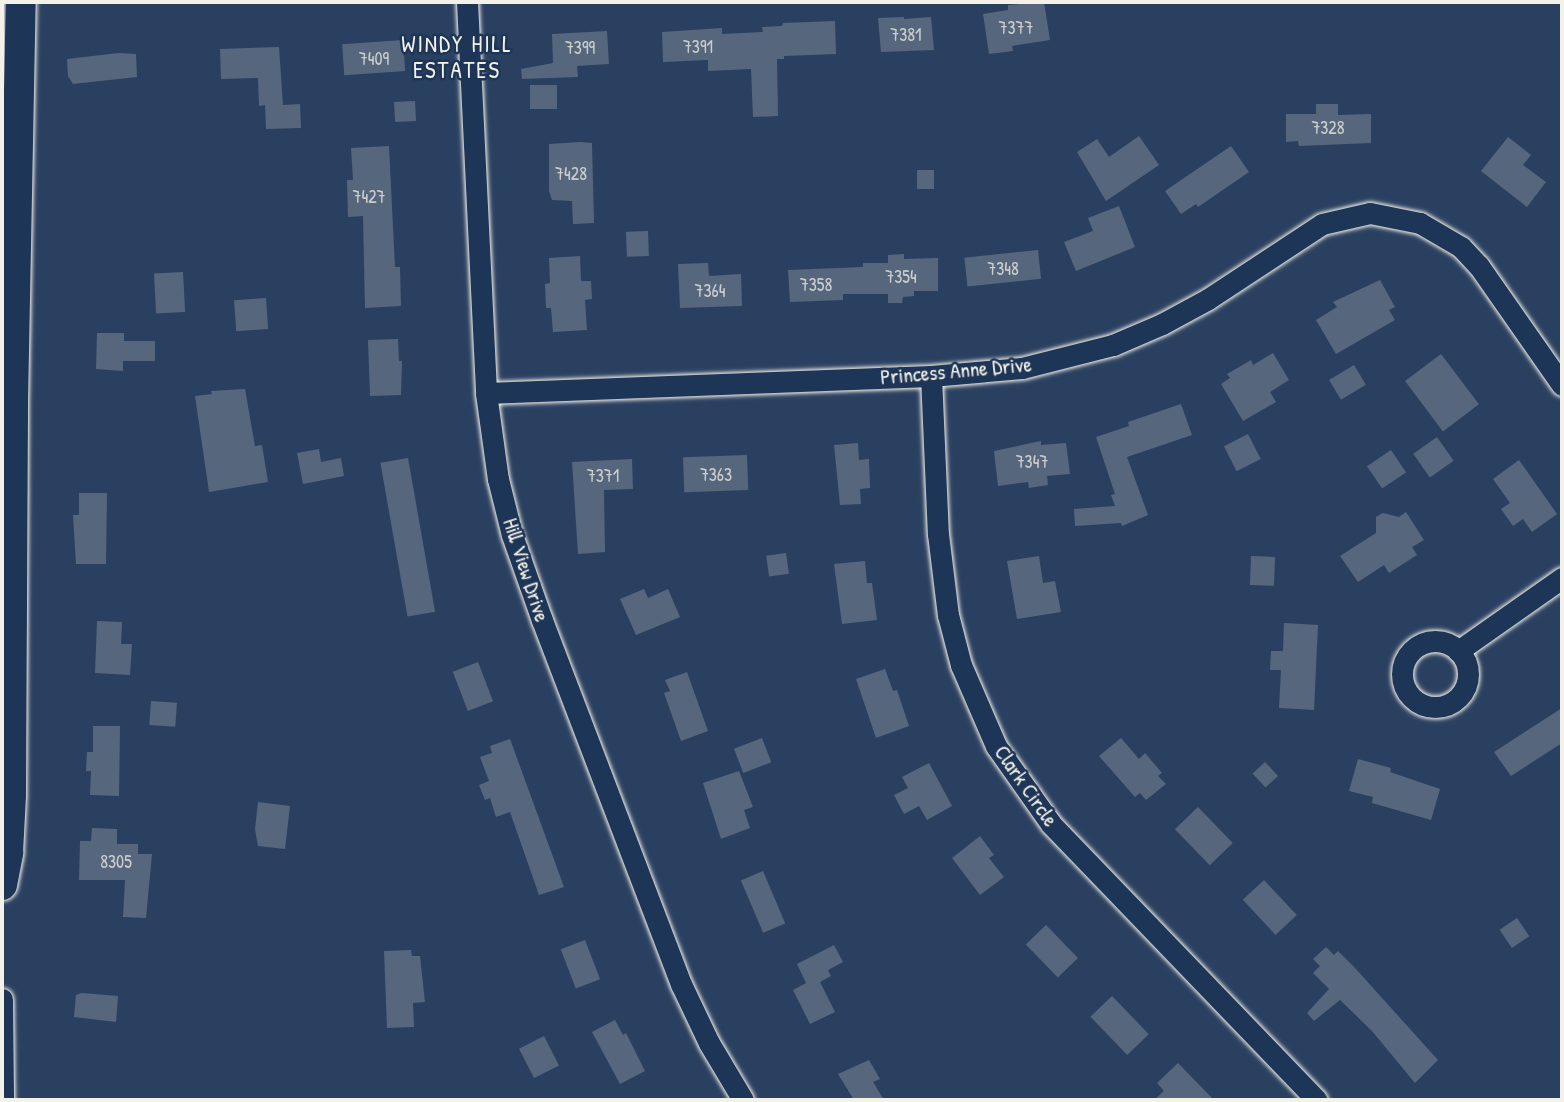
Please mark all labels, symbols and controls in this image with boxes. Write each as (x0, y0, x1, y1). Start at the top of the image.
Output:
house number: 7377 (999, 17, 1033, 39)
house number: 7381 (890, 24, 922, 46)
district label: WINDY HILL ESTATES (403, 30, 511, 84)
house number: 7391 (683, 36, 713, 58)
house number: 7399 (565, 37, 595, 59)
house number: 7409 (359, 48, 389, 70)
house number: 7328 (1311, 117, 1345, 139)
house number: 7428 (555, 163, 587, 185)
house number: 7427 (353, 186, 385, 208)
house number: 7348 (987, 258, 1019, 280)
house number: 7354 (885, 266, 917, 288)
house number: 7358 (800, 274, 832, 296)
house number: 7364 (695, 280, 725, 302)
street label: Princess Anne Drive (879, 352, 1033, 390)
house number: 7347 (1016, 451, 1048, 473)
house number: 7363 (700, 464, 732, 486)
house number: 7371 (587, 465, 619, 487)
street label: Hill View Drive (497, 515, 555, 625)
street label: Clark Circle (989, 741, 1063, 831)
house number: 8305 (100, 851, 132, 873)

